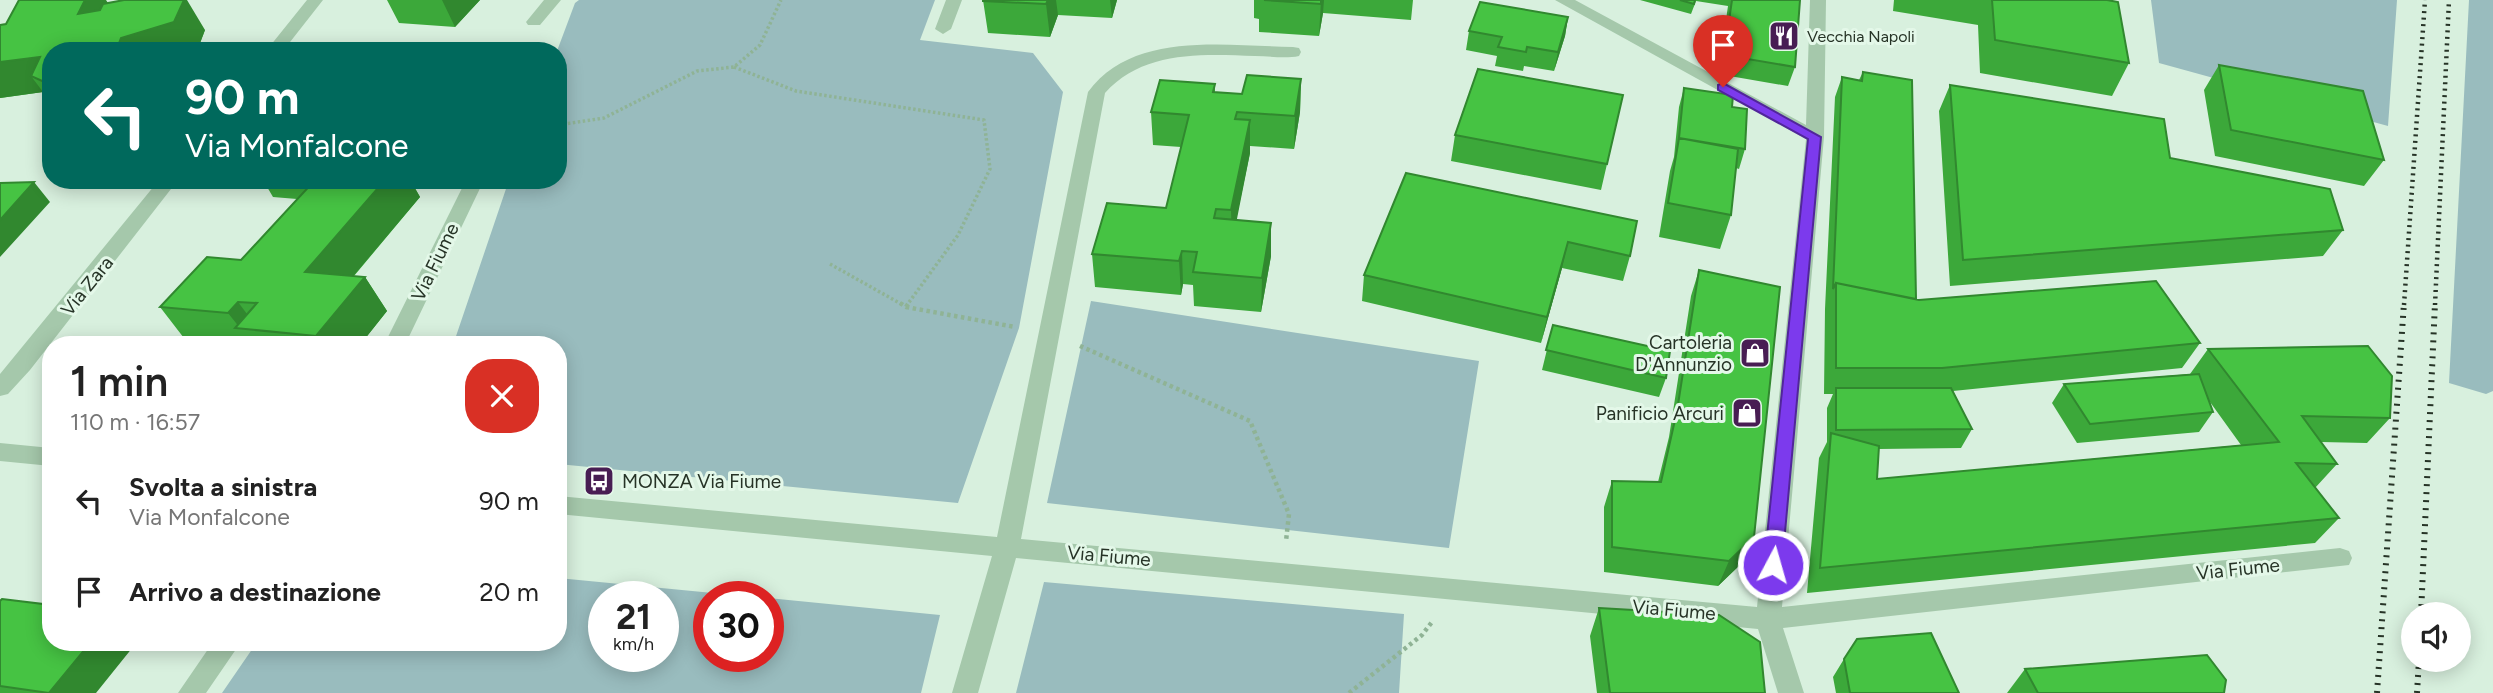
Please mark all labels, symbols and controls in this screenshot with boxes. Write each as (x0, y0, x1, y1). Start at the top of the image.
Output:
pin (1693, 15, 1753, 87)
restaurant icon: Vecchia Napoli (1767, 19, 1801, 53)
icon: arrive (1704, 26, 1742, 64)
place label: Vecchia Napoli (1807, 27, 1915, 46)
text: 90 m (185, 67, 300, 126)
icon: left (70, 70, 161, 161)
text: Via Monfalcone (185, 127, 409, 165)
street label: Via Fiume (406, 219, 464, 305)
street label: Via Zara (56, 252, 118, 320)
place label: Cartoleria D'Annunzio (1635, 331, 1732, 376)
shop icon: Cartoleria D'Annunzio (1738, 336, 1772, 370)
text: 1 min (70, 356, 168, 407)
button: close (465, 359, 539, 433)
shop icon: Panificio Arcuri (1730, 396, 1764, 430)
place label: Panificio Arcuri (1596, 402, 1724, 425)
text: 110 m · 16:57 (70, 408, 200, 436)
bus stop icon: MONZA Via Fiume (582, 464, 616, 498)
place label: MONZA Via Fiume (622, 470, 781, 493)
text: Svolta a sinistra (129, 471, 317, 503)
icon: left (70, 482, 108, 520)
text: 90 m (479, 485, 539, 517)
text: Via Monfalcone (129, 503, 290, 531)
position arrow (1736, 528, 1810, 602)
street label: Via Fiume (1066, 541, 1152, 571)
street label: Via Fiume (2195, 553, 2281, 585)
icon: arrive (70, 573, 108, 611)
text: Arrivo a destinazione (129, 576, 381, 608)
text: 20 m (479, 576, 539, 608)
speed limit sign: 30 (693, 581, 784, 672)
street label: Via Fiume (1631, 595, 1717, 625)
text: 21 (616, 596, 651, 638)
map controls (2401, 602, 2471, 672)
button: sound (2401, 602, 2471, 672)
text: km/h (613, 633, 654, 655)

